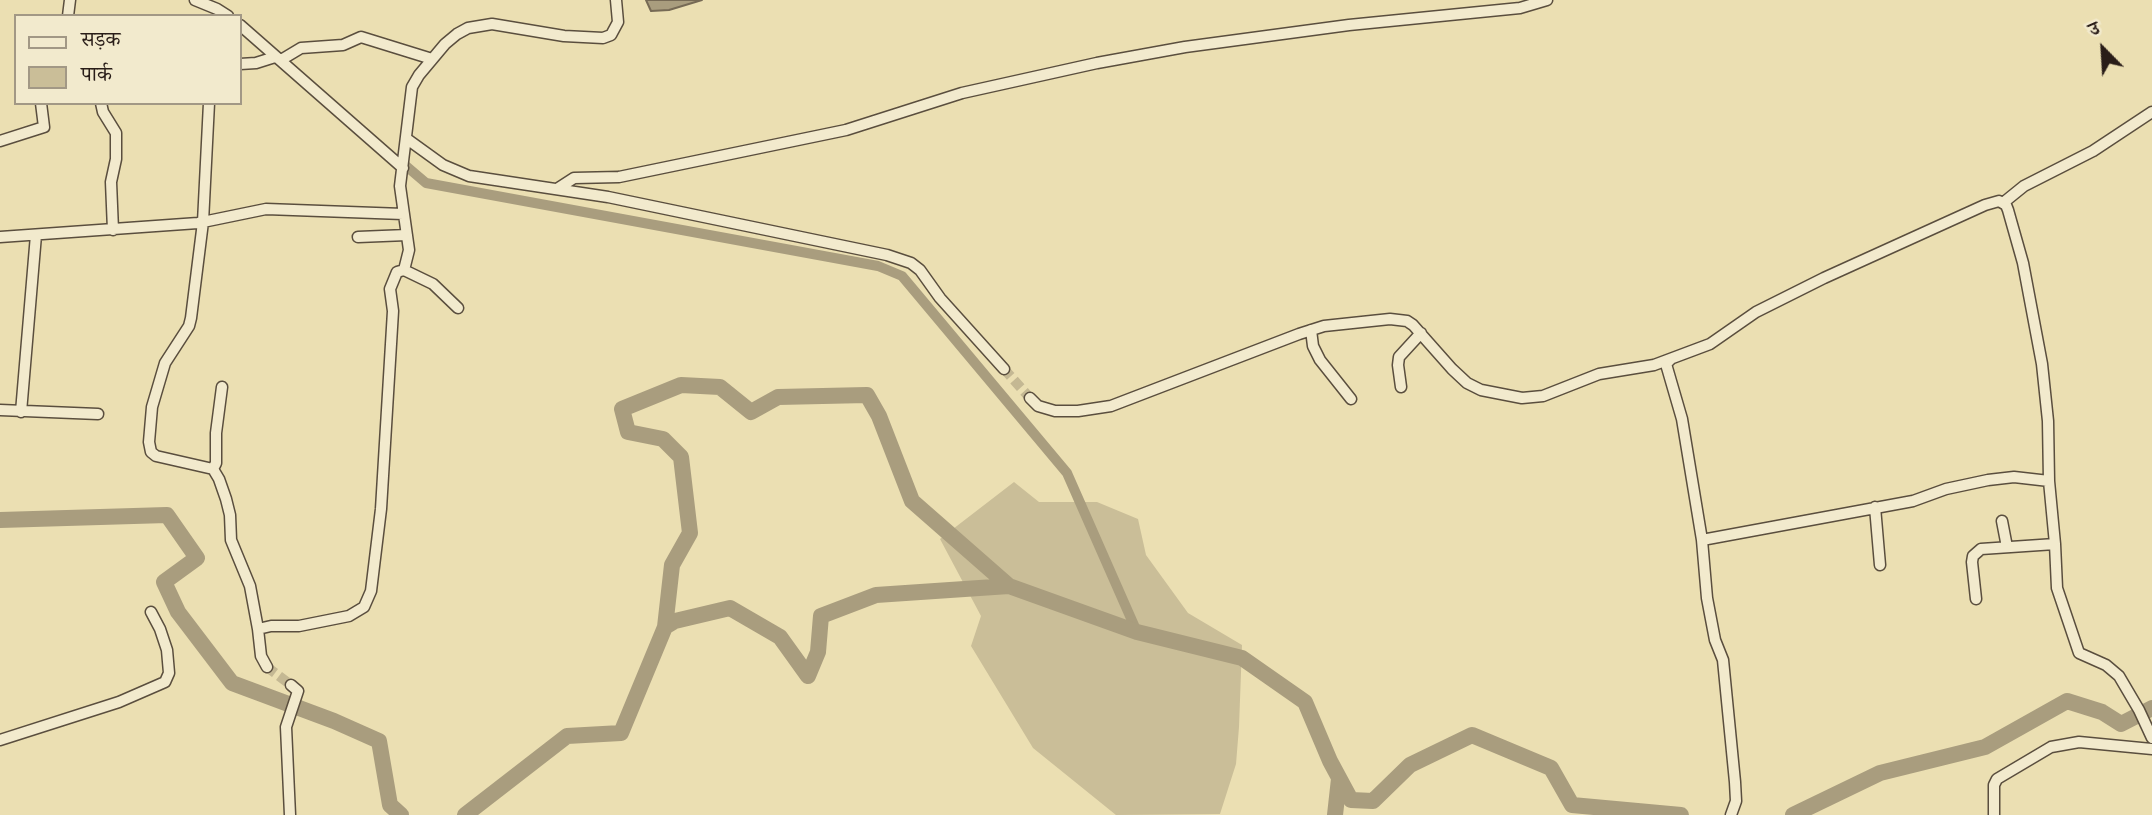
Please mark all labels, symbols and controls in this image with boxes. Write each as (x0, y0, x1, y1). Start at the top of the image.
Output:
legend (14, 14, 242, 105)
north arrow (2068, 14, 2138, 84)
text: उ (2085, 17, 2104, 43)
text: सड़क (81, 27, 120, 54)
text: पार्क (81, 62, 112, 89)

